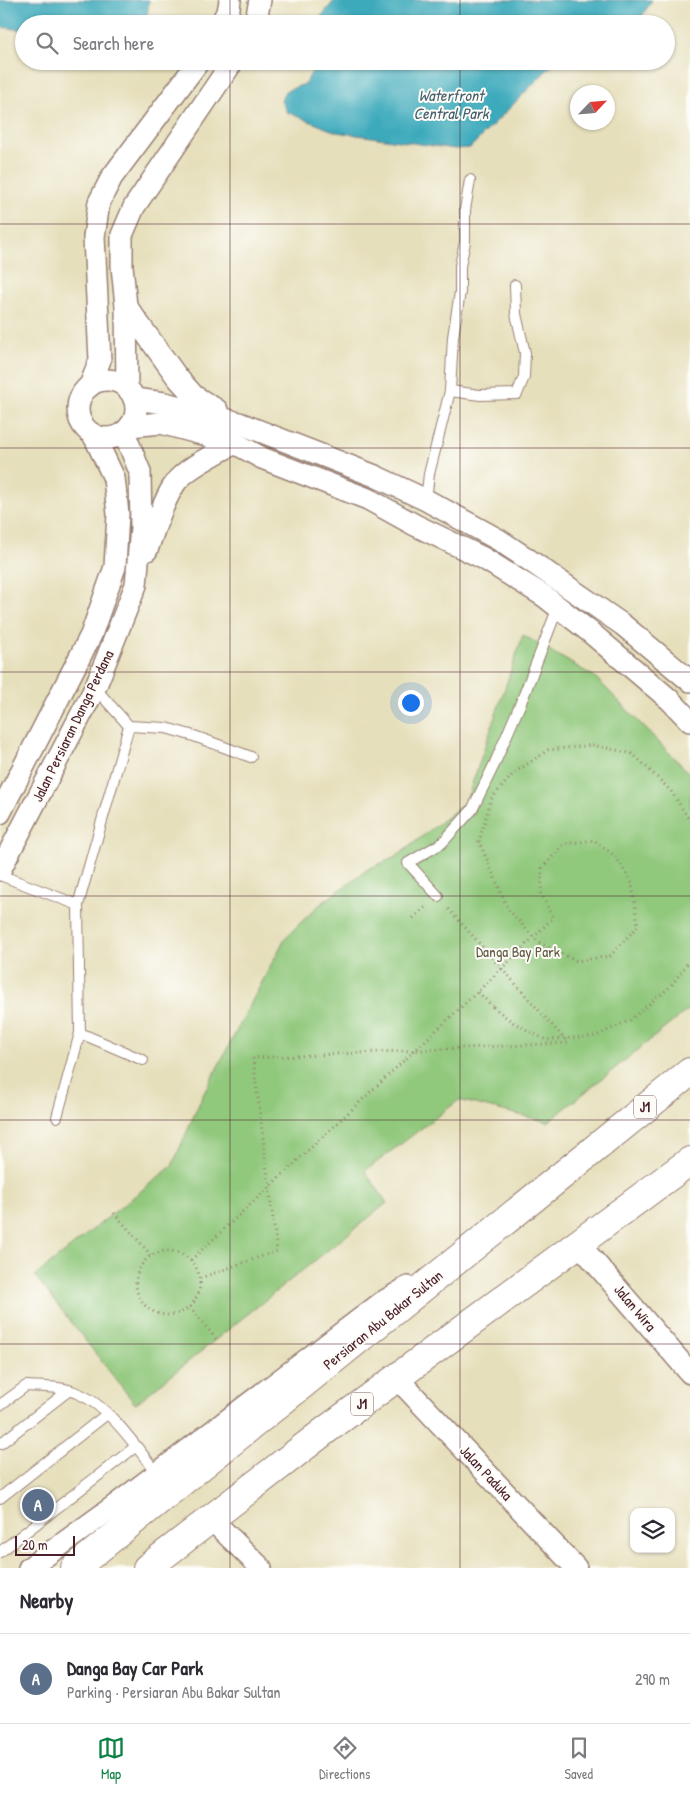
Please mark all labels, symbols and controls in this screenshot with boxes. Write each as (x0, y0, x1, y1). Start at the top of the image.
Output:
search box (15, 15, 675, 70)
icon: search (33, 29, 61, 57)
text: Search here (73, 30, 154, 56)
water label: Waterfront Central Park (413, 84, 490, 124)
north arrow (570, 85, 615, 130)
street label: Jalan Persiaran Danga Perdana (27, 646, 119, 805)
your location (398, 690, 424, 716)
park label: Danga Bay Park (476, 941, 560, 962)
road number: J1 (634, 1096, 656, 1118)
street label: Persiaran Abu Bakar Sultan (318, 1265, 447, 1374)
street label: Jalan Wira (609, 1280, 661, 1336)
road number: J1 (351, 1392, 373, 1416)
street label: Jalan Paduka (455, 1440, 518, 1505)
pin: A (22, 1486, 54, 1524)
map controls (630, 1508, 675, 1553)
button: layers (630, 1508, 675, 1553)
scale bar (15, 1533, 75, 1556)
text: 20 m (22, 1535, 48, 1554)
text: Nearby (20, 1586, 73, 1615)
text: Danga Bay Car Park (67, 1655, 203, 1681)
text: A (32, 1668, 40, 1690)
text: 290 m (635, 1668, 670, 1690)
text: Parking · Persiaran Abu Bakar Sultan (67, 1681, 280, 1703)
tab: Map (97, 1734, 125, 1783)
tab: Directions (319, 1734, 370, 1783)
tab: Saved (564, 1734, 593, 1783)

